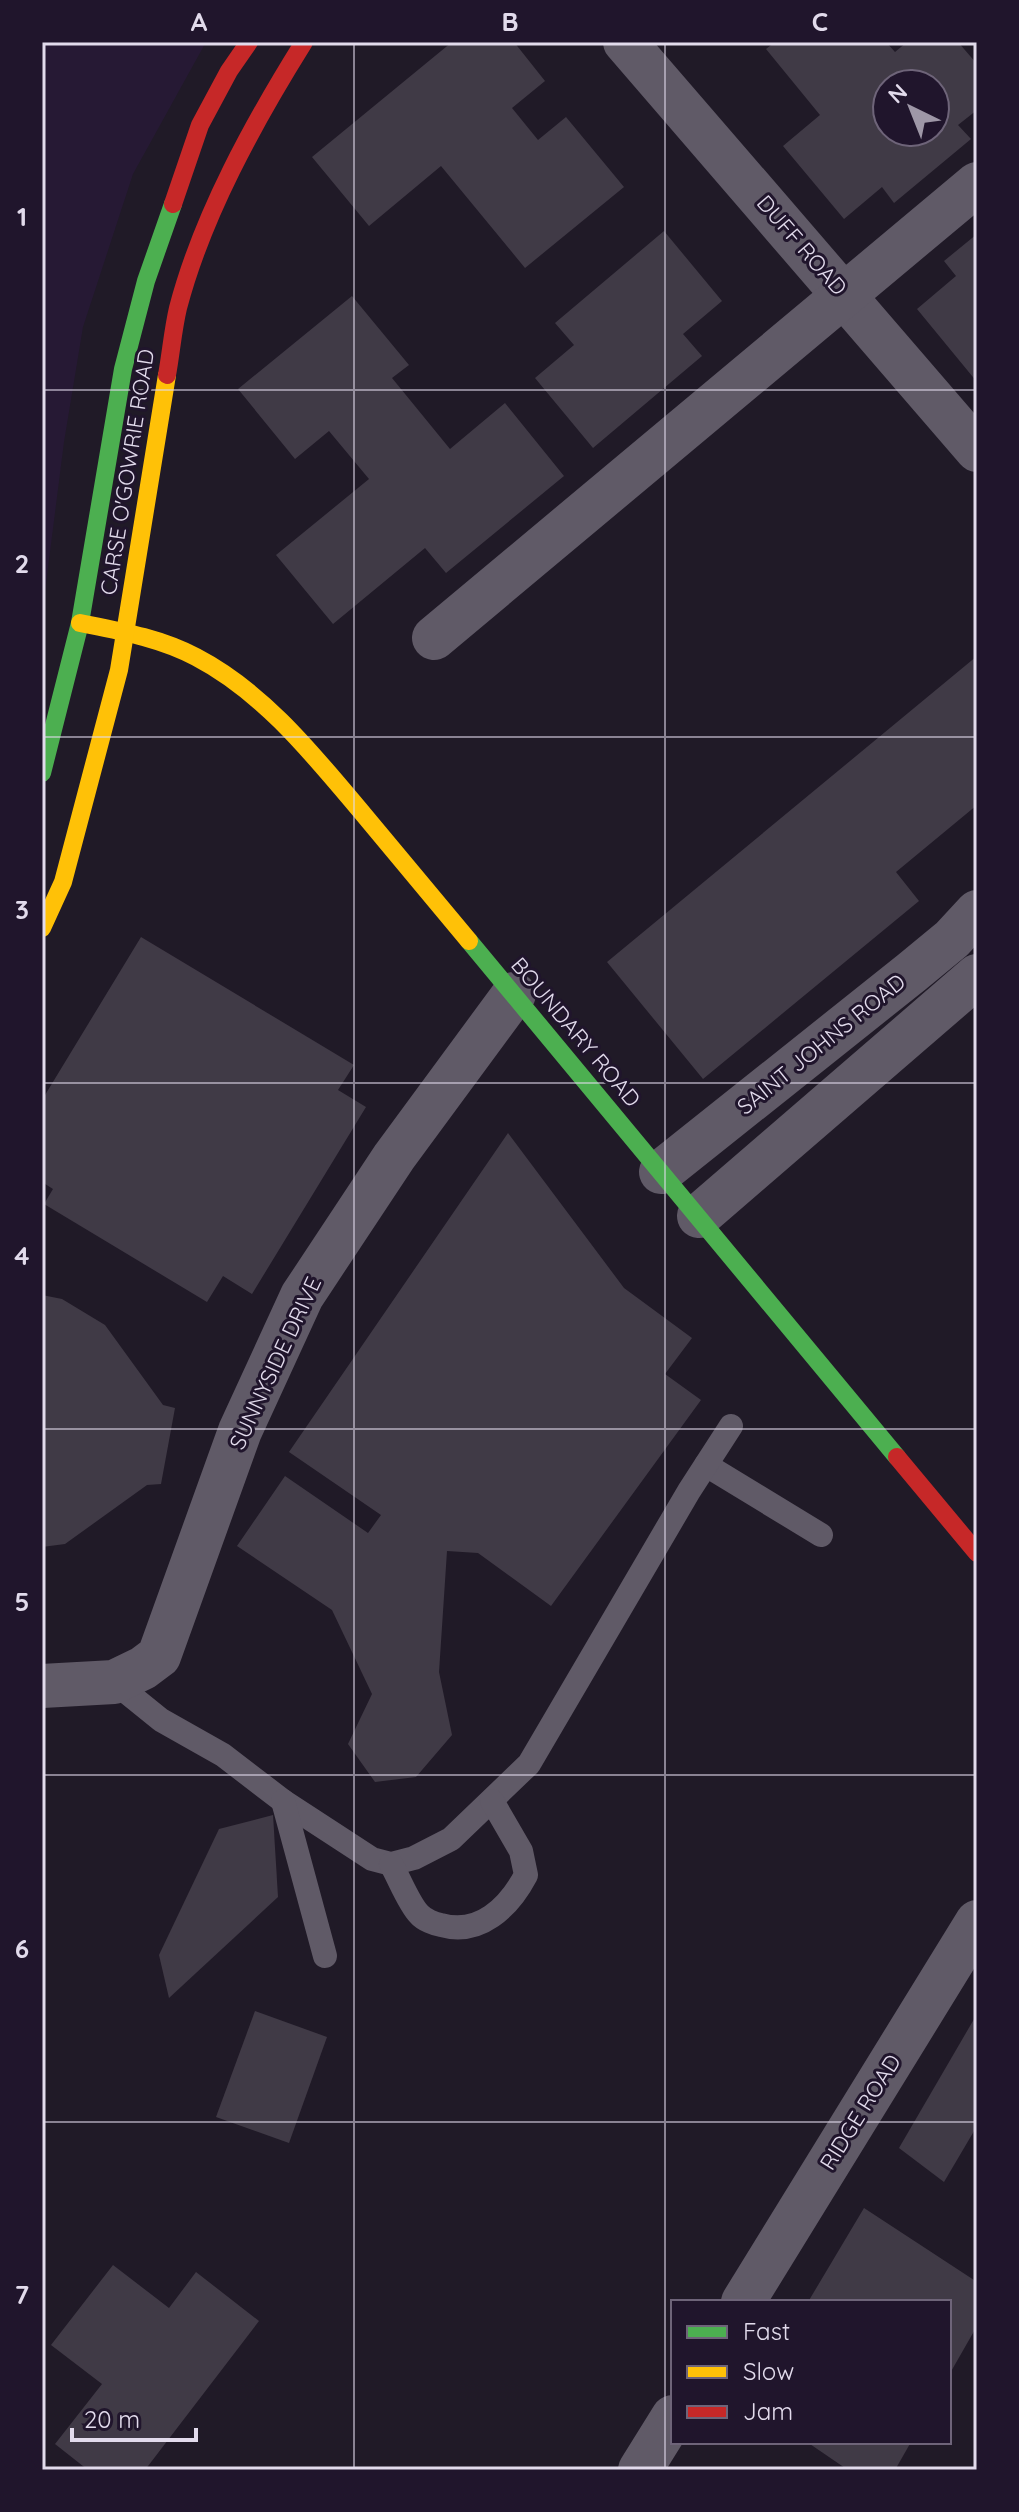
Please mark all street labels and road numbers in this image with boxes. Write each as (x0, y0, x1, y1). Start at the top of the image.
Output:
street label: DUFF ROAD (751, 189, 853, 301)
street label: CARSE O'GOWRIE ROAD (94, 347, 160, 597)
street label: BOUNDARY ROAD (505, 951, 647, 1113)
street label: SAINT JOHNS ROAD (731, 968, 911, 1120)
street label: SUNNYSIDE DRIVE (223, 1272, 327, 1454)
street label: RIDGE ROAD (813, 2049, 907, 2175)

